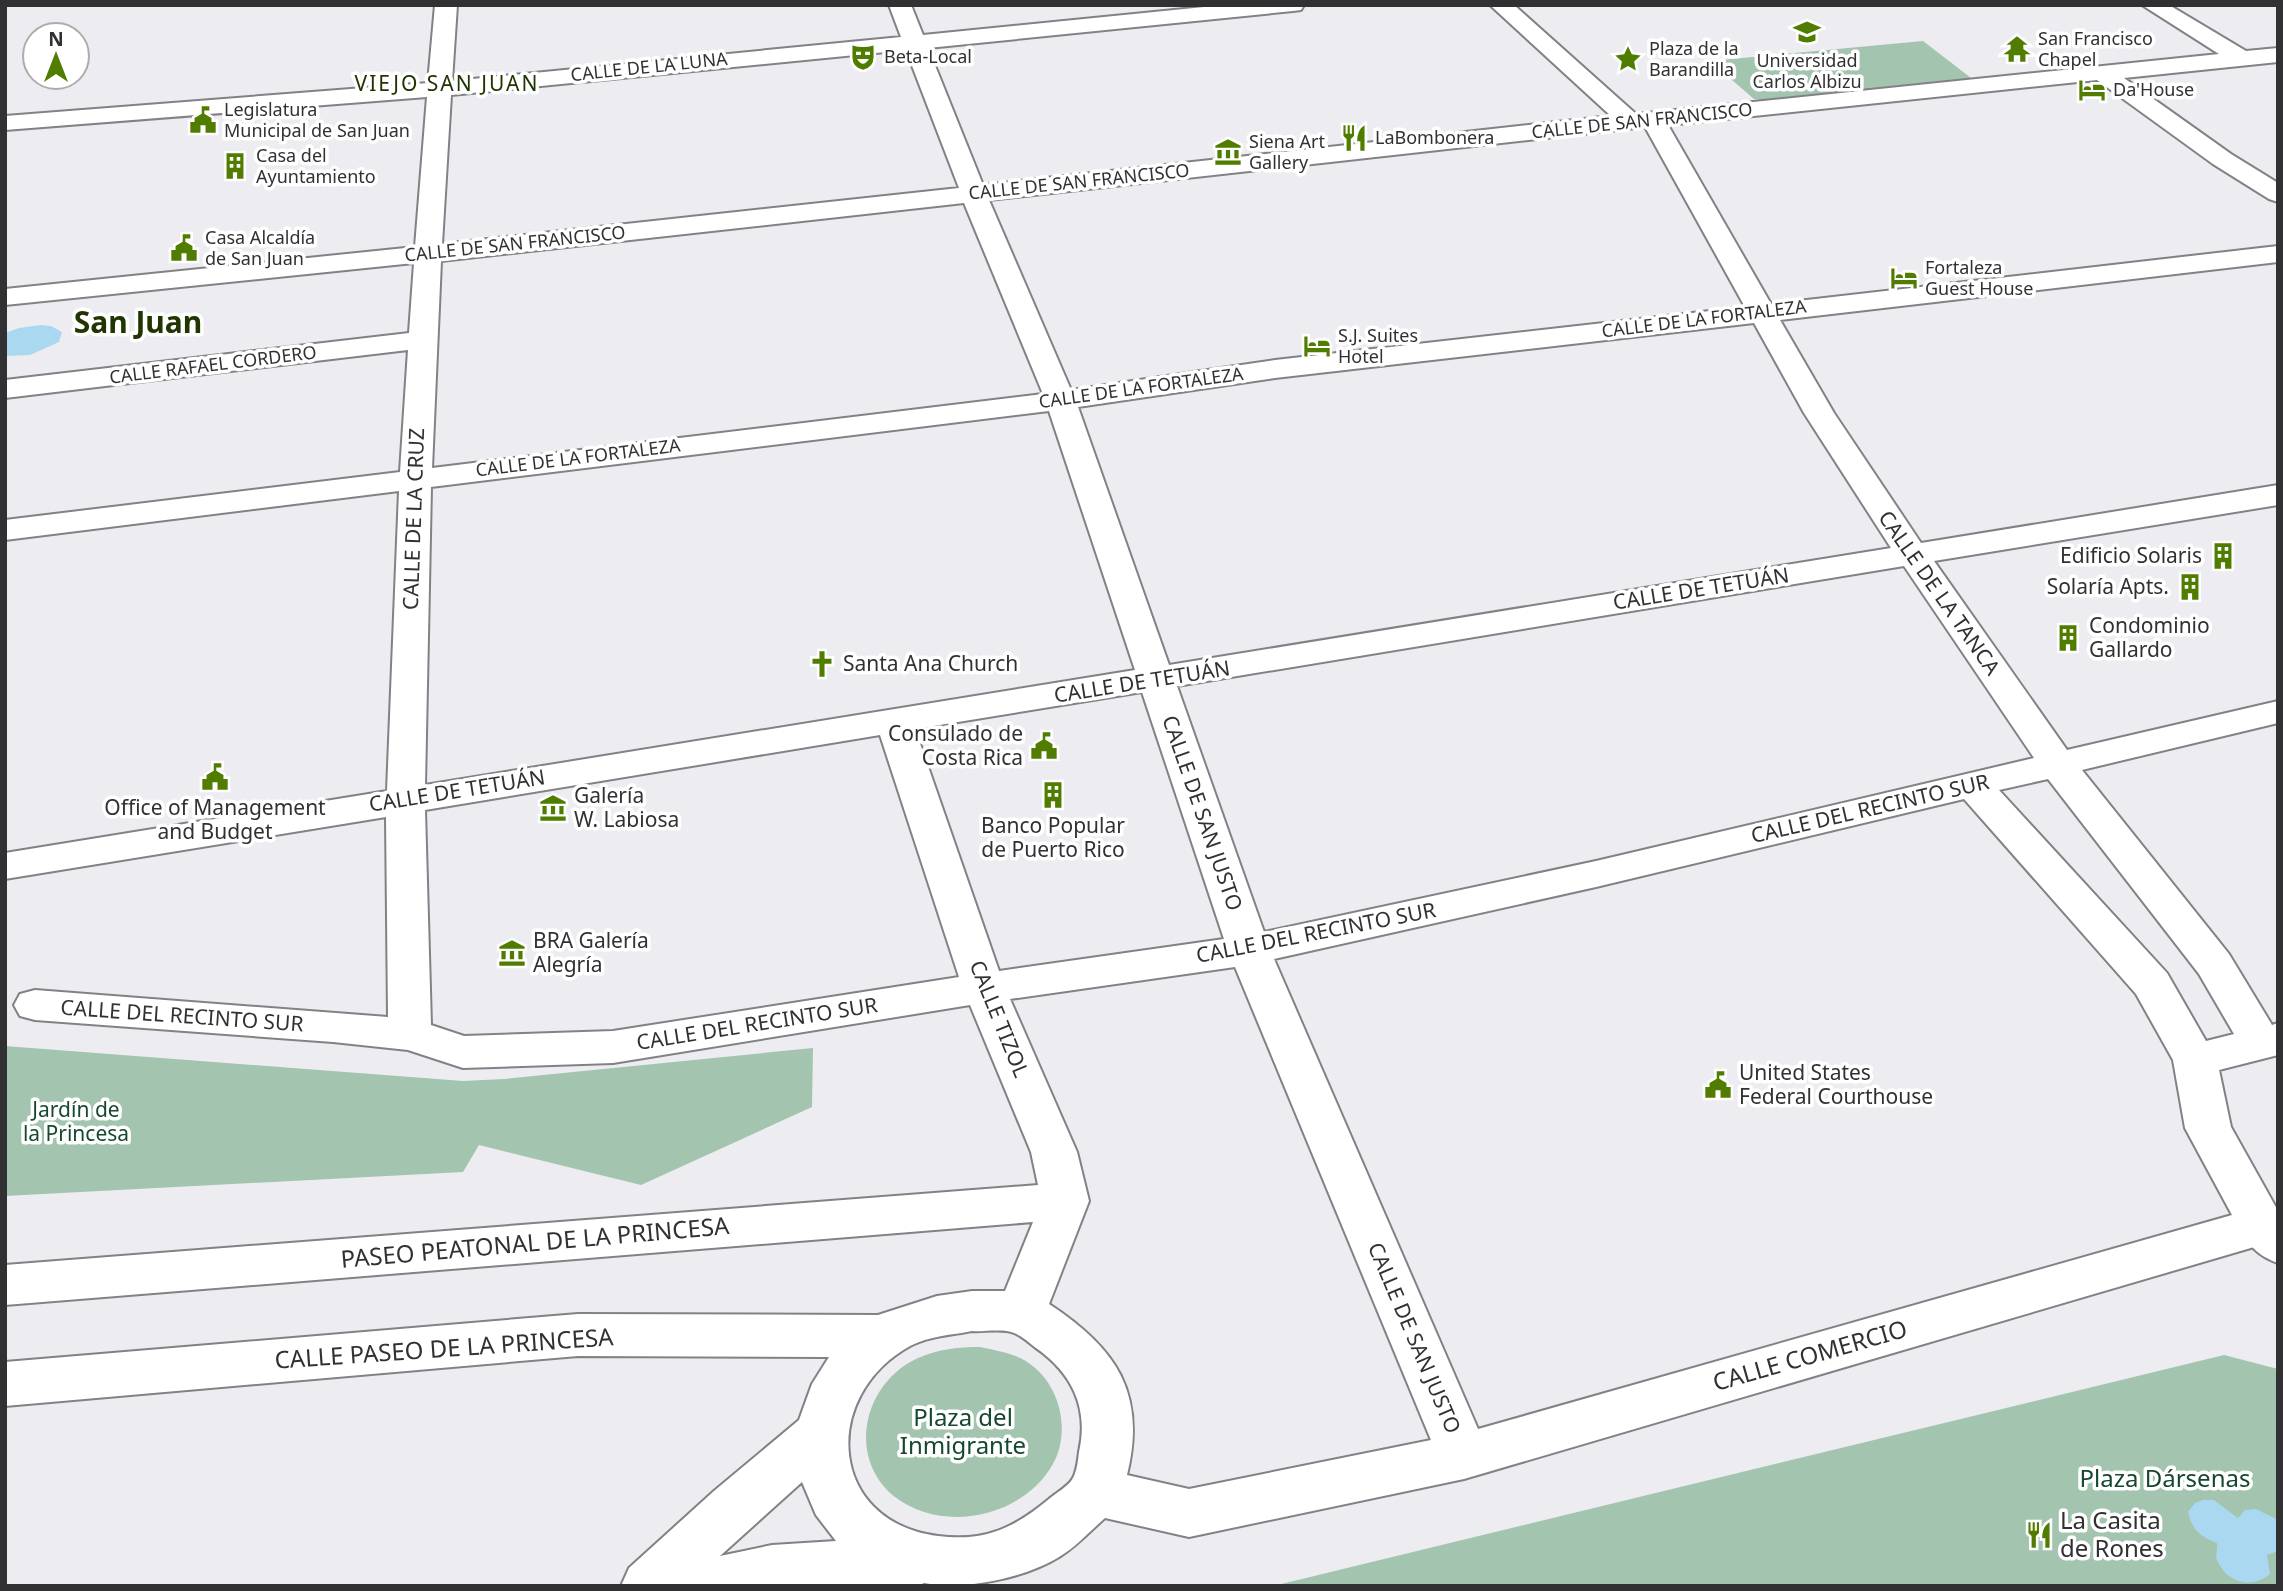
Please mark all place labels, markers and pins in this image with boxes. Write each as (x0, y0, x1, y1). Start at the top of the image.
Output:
school or university icon: Universidad Carlos Albizu (1792, 17, 1822, 47)
place label: San Francisco Chapel (2038, 26, 2153, 71)
temple icon: San Francisco Chapel (2002, 34, 2032, 64)
place label: Plaza de la Barandilla (1649, 36, 1739, 81)
theatre icon: Beta-Local (848, 42, 878, 72)
place label: Beta-Local (884, 44, 972, 68)
place icon: Plaza de la Barandilla (1613, 44, 1643, 74)
place label: Universidad Carlos Albizu (1752, 48, 1862, 93)
hotel icon: Da'House (2077, 75, 2107, 105)
place label: Da'House (2113, 77, 2194, 101)
place label: Legislatura Municipal de San Juan (224, 97, 410, 142)
public building icon: Legislatura Municipal de San Juan (188, 105, 218, 135)
restaurant icon: LaBombonera (1339, 123, 1369, 153)
place label: LaBombonera (1375, 125, 1494, 149)
place label: Siena Art Gallery (1249, 129, 1326, 174)
museum icon: Siena Art Gallery (1213, 137, 1243, 167)
place label: Casa del Ayuntamiento (256, 143, 376, 188)
building icon: Casa del Ayuntamiento (220, 151, 250, 181)
place label: Casa Alcaldía de San Juan (205, 225, 315, 270)
public building icon: Casa Alcaldía de San Juan (169, 233, 199, 263)
place label: Fortaleza Guest House (1925, 255, 2033, 300)
hotel icon: Fortaleza Guest House (1889, 263, 1919, 293)
place label: S.J. Suites Hotel (1338, 323, 1418, 368)
hotel icon: S.J. Suites Hotel (1302, 331, 1332, 361)
place label: Edificio Solaris (2060, 541, 2202, 569)
building icon: Edificio Solaris (2208, 541, 2238, 571)
place label: Solaría Apts. (2047, 572, 2169, 600)
building icon: Solaría Apts. (2175, 572, 2205, 602)
place label: Condominio Gallardo (2089, 611, 2210, 663)
building icon: Condominio Gallardo (2053, 623, 2083, 653)
church icon: Santa Ana Church (807, 649, 837, 679)
place label: Santa Ana Church (843, 649, 1018, 677)
place label: Consulado de Costa Rica (888, 719, 1023, 771)
public building icon: Consulado de Costa Rica (1029, 731, 1059, 761)
public building icon: Office of Management and Budget (200, 762, 230, 792)
building icon: Banco Popular de Puerto Rico (1038, 780, 1068, 810)
place label: Galería W. Labiosa (574, 781, 679, 833)
place label: Office of Management and Budget (104, 793, 326, 845)
museum icon: Galería W. Labiosa (538, 793, 568, 823)
place label: Banco Popular de Puerto Rico (981, 811, 1125, 863)
place label: BRA Galería Alegría (533, 926, 649, 978)
museum icon: BRA Galería Alegría (497, 938, 527, 968)
place label: United States Federal Courthouse (1739, 1058, 1933, 1110)
public building icon: United States Federal Courthouse (1703, 1070, 1733, 1100)
place label: La Casita de Rones (2060, 1503, 2164, 1564)
restaurant icon: La Casita de Rones (2024, 1520, 2054, 1550)

